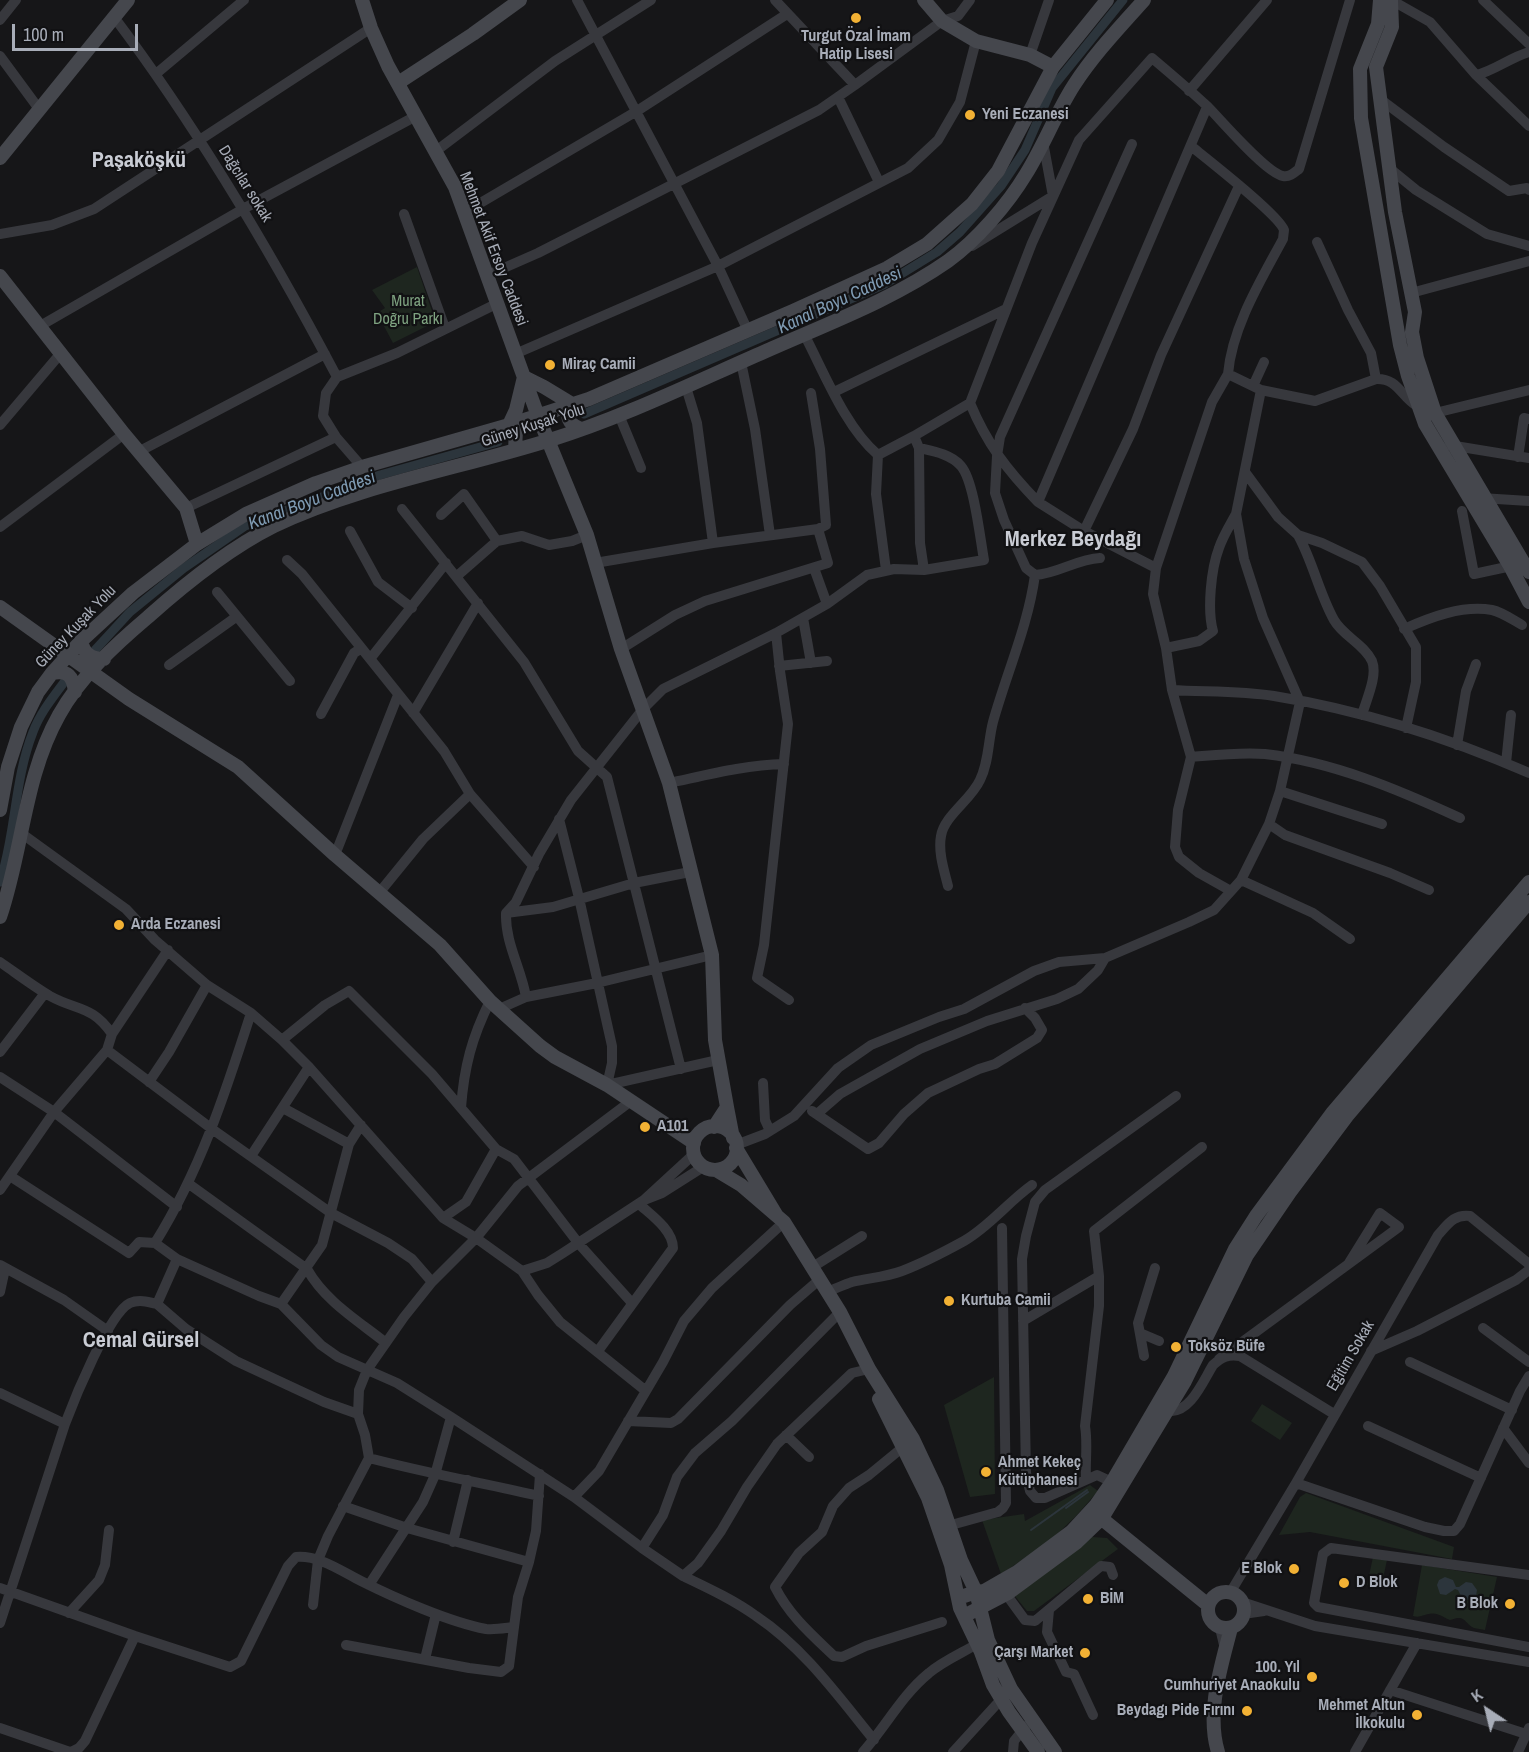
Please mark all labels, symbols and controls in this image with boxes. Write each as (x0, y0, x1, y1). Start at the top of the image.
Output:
marker: Turgut Özal İmam Hatip Lisesi (849, 11, 863, 25)
scale bar (15, 12, 141, 50)
text: 100 m (23, 22, 64, 47)
place label: Turgut Özal İmam Hatip Lisesi (801, 27, 911, 65)
place label: Yeni Eczanesi (982, 105, 1069, 125)
marker: Yeni Eczanesi (963, 108, 977, 122)
street label: Dağcılar sokak (214, 142, 276, 226)
district label: Paşaköşkü (92, 148, 186, 174)
street label: Mehmet Akif Ersoy Caddesi (455, 169, 531, 329)
water label: Kanal Boyu Caddesi (774, 263, 906, 339)
park label: Murat Doğru Parkı (373, 292, 443, 330)
place label: Miraç Camii (562, 355, 636, 375)
marker: Miraç Camii (543, 358, 557, 372)
street label: Güney Kuşak Yolu (479, 400, 587, 452)
water label: Kanal Boyu Caddesi (245, 467, 379, 535)
district label: Merkez Beydağı (1005, 527, 1141, 553)
street label: Güney Kuşak Yolu (32, 582, 120, 672)
place label: Arda Eczanesi (131, 915, 221, 935)
marker: Arda Eczanesi (112, 918, 126, 932)
place label: A101 (657, 1117, 688, 1137)
marker: A101 (638, 1120, 652, 1134)
place label: Kurtuba Camii (961, 1291, 1051, 1311)
marker: Kurtuba Camii (942, 1294, 956, 1308)
street label: Eğitim Sokak (1323, 1317, 1379, 1395)
district label: Cemal Gürsel (83, 1328, 199, 1354)
place label: Toksöz Büfe (1188, 1337, 1265, 1357)
marker: Toksöz Büfe (1169, 1340, 1183, 1354)
place label: Ahmet Kekeç Kütüphanesi (998, 1453, 1081, 1491)
marker: Ahmet Kekeç Kütüphanesi (979, 1465, 993, 1479)
place label: E Blok (1241, 1559, 1282, 1579)
marker: E Blok (1287, 1562, 1301, 1576)
place label: D Blok (1356, 1573, 1398, 1593)
marker: D Blok (1337, 1576, 1351, 1590)
place label: BİM (1100, 1589, 1124, 1609)
marker: BİM (1081, 1592, 1095, 1606)
place label: B Blok (1456, 1594, 1498, 1614)
marker: B Blok (1503, 1597, 1517, 1611)
place label: Çarşı Market (994, 1643, 1073, 1663)
marker: Çarşı Market (1078, 1646, 1092, 1660)
place label: 100. Yıl Cumhuriyet Anaokulu (1164, 1658, 1300, 1696)
marker: 100. Yıl Cumhuriyet Anaokulu (1305, 1670, 1319, 1684)
north arrow (1457, 1680, 1517, 1740)
text: K (1466, 1684, 1487, 1707)
place label: Mehmet Altun İlkokulu (1318, 1696, 1405, 1734)
place label: Beydagı Pide Fırını (1117, 1701, 1235, 1721)
marker: Beydagı Pide Fırını (1240, 1704, 1254, 1718)
marker: Mehmet Altun İlkokulu (1410, 1708, 1424, 1722)

